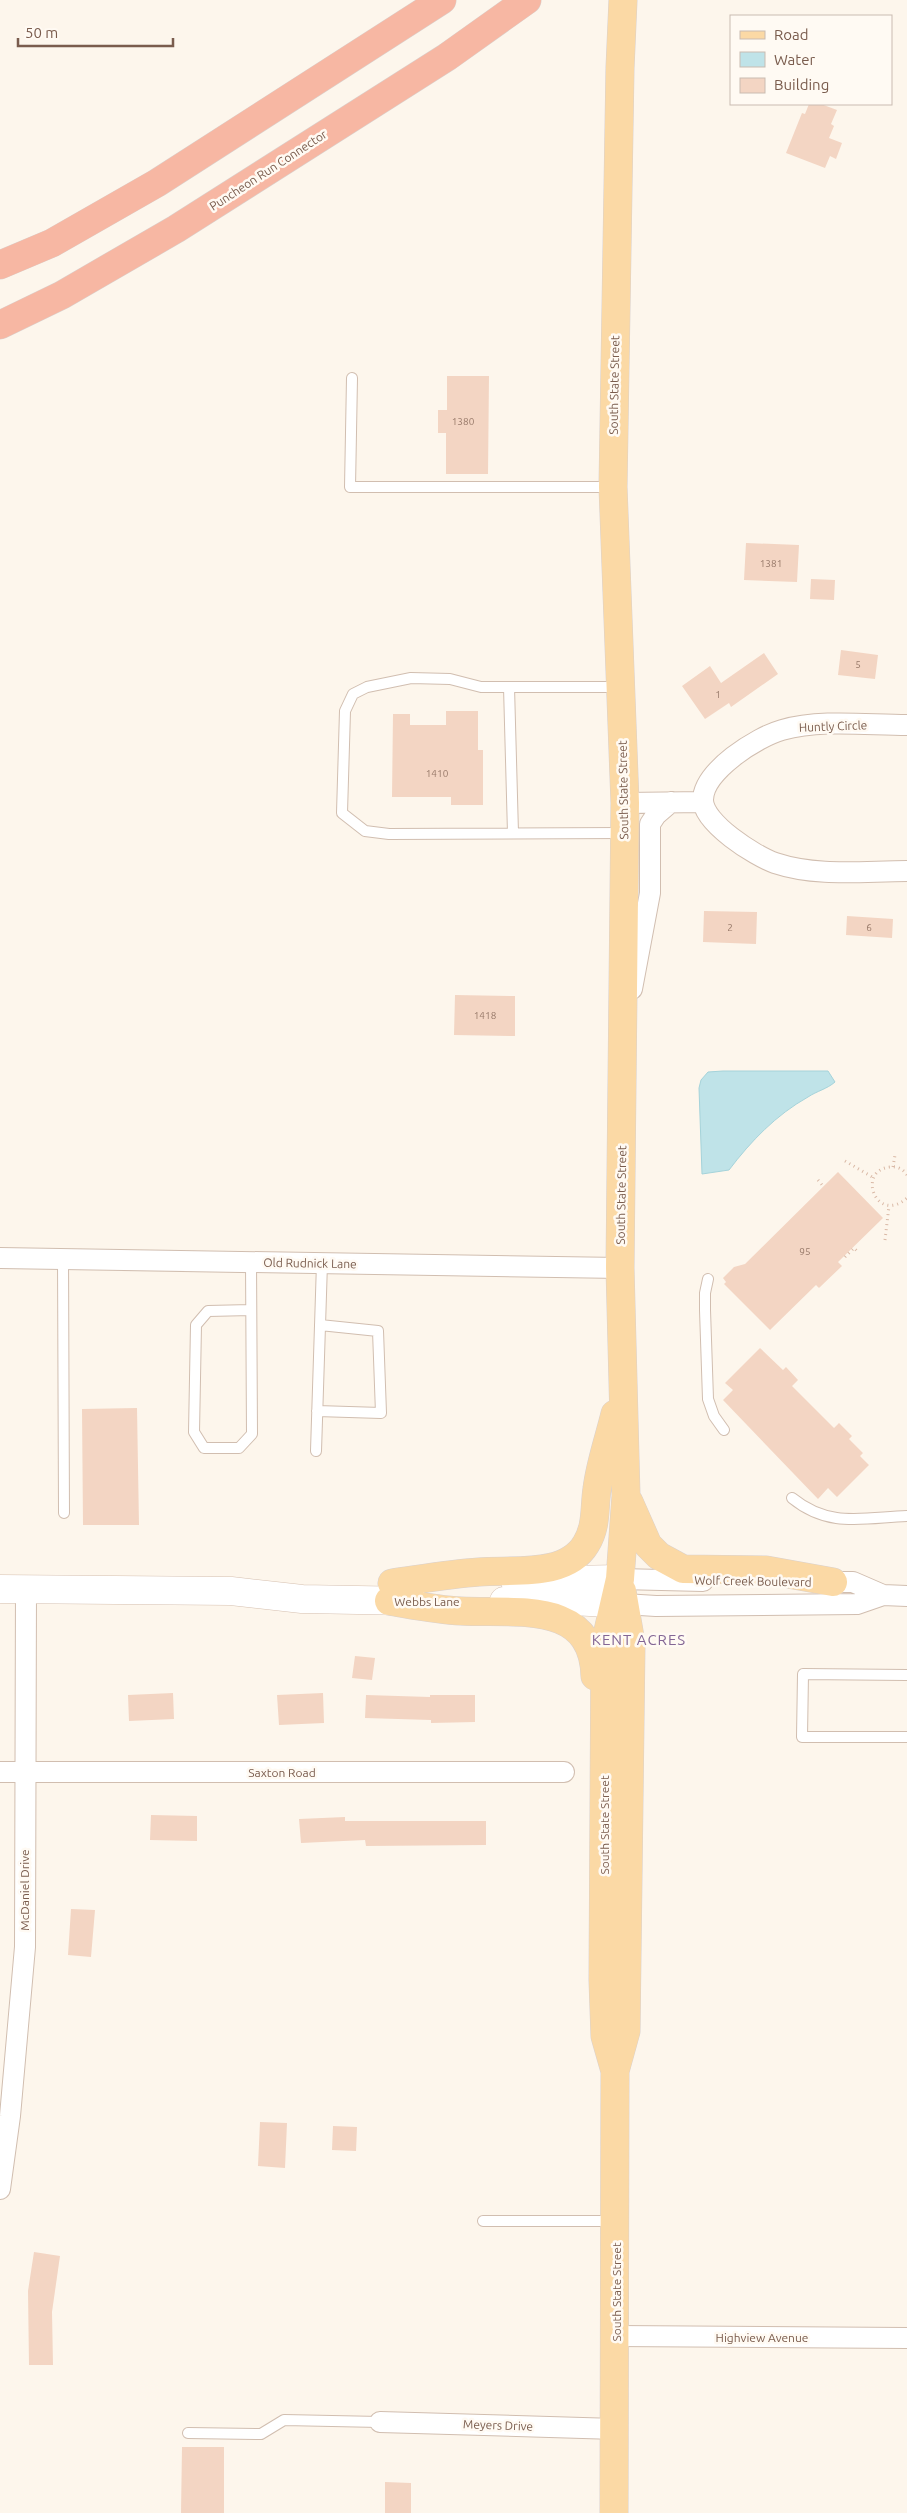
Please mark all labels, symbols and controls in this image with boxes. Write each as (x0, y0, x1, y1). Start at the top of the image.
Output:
scale bar (18, 15, 172, 47)
legend (730, 15, 892, 105)
text: 50 m (25, 24, 58, 41)
text: Road (774, 26, 809, 43)
text: Water (774, 51, 815, 68)
text: Building (774, 76, 829, 93)
street label: Puncheon Run Connector (207, 127, 329, 213)
street label: South State Street (607, 335, 621, 435)
house number: 1380 (452, 416, 475, 427)
house number: 1381 (760, 558, 782, 569)
house number: 5 (855, 659, 861, 670)
house number: 1 (715, 689, 721, 700)
street label: Huntly Circle (798, 718, 868, 734)
street label: South State Street (616, 740, 630, 840)
house number: 1410 (426, 768, 449, 779)
house number: 2 (727, 922, 733, 933)
house number: 6 (866, 922, 872, 933)
house number: 1418 (474, 1010, 497, 1021)
street label: South State Street (614, 1145, 628, 1245)
house number: 95 (799, 1246, 811, 1257)
street label: Old Rudnick Lane (263, 1256, 357, 1270)
street label: Wolf Creek Boulevard (694, 1573, 812, 1589)
street label: Webbs Lane (394, 1595, 460, 1608)
district label: KENT ACRES (592, 1631, 686, 1648)
street label: Saxton Road (248, 1766, 316, 1779)
street label: South State Street (598, 1775, 611, 1875)
street label: McDaniel Drive (18, 1849, 31, 1931)
street label: South State Street (610, 2242, 623, 2342)
street label: Highview Avenue (716, 2331, 808, 2344)
street label: Meyers Drive (463, 2417, 533, 2433)

